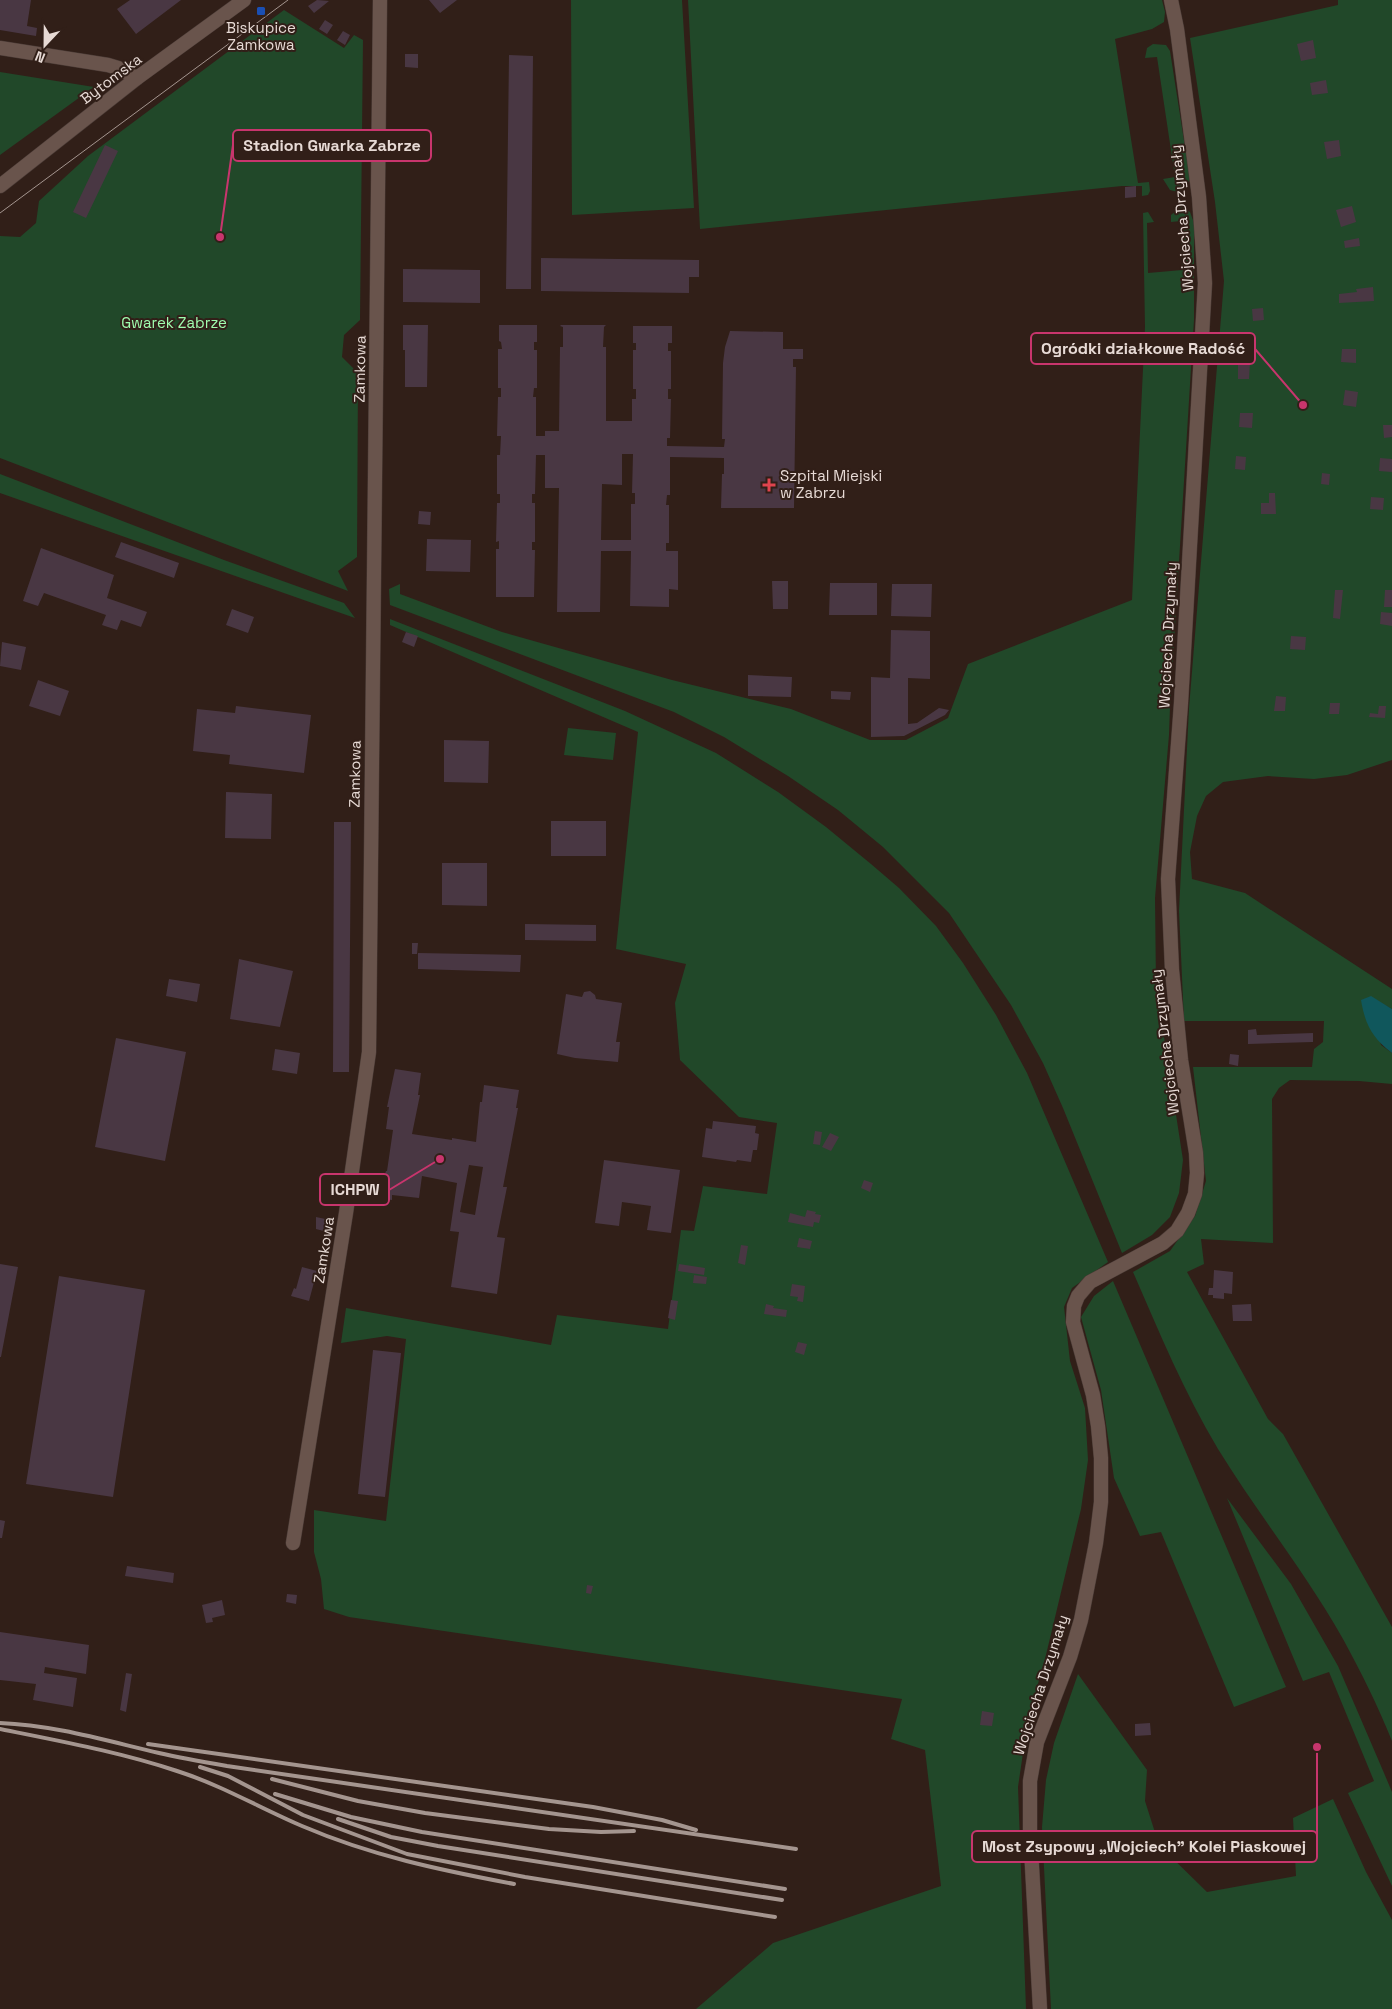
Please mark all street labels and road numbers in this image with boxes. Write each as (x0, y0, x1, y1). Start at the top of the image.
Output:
street label: Bytomska (76, 49, 146, 108)
street label: Wojciecha Drzymały (1166, 144, 1197, 292)
street label: Zamkowa (349, 335, 370, 403)
street label: Wojciecha Drzymały (1154, 561, 1181, 709)
street label: Zamkowa (344, 740, 365, 808)
street label: Wojciecha Drzymały (1146, 968, 1183, 1116)
street label: Zamkowa (309, 1215, 338, 1285)
street label: Wojciecha Drzymały (1009, 1612, 1072, 1758)

